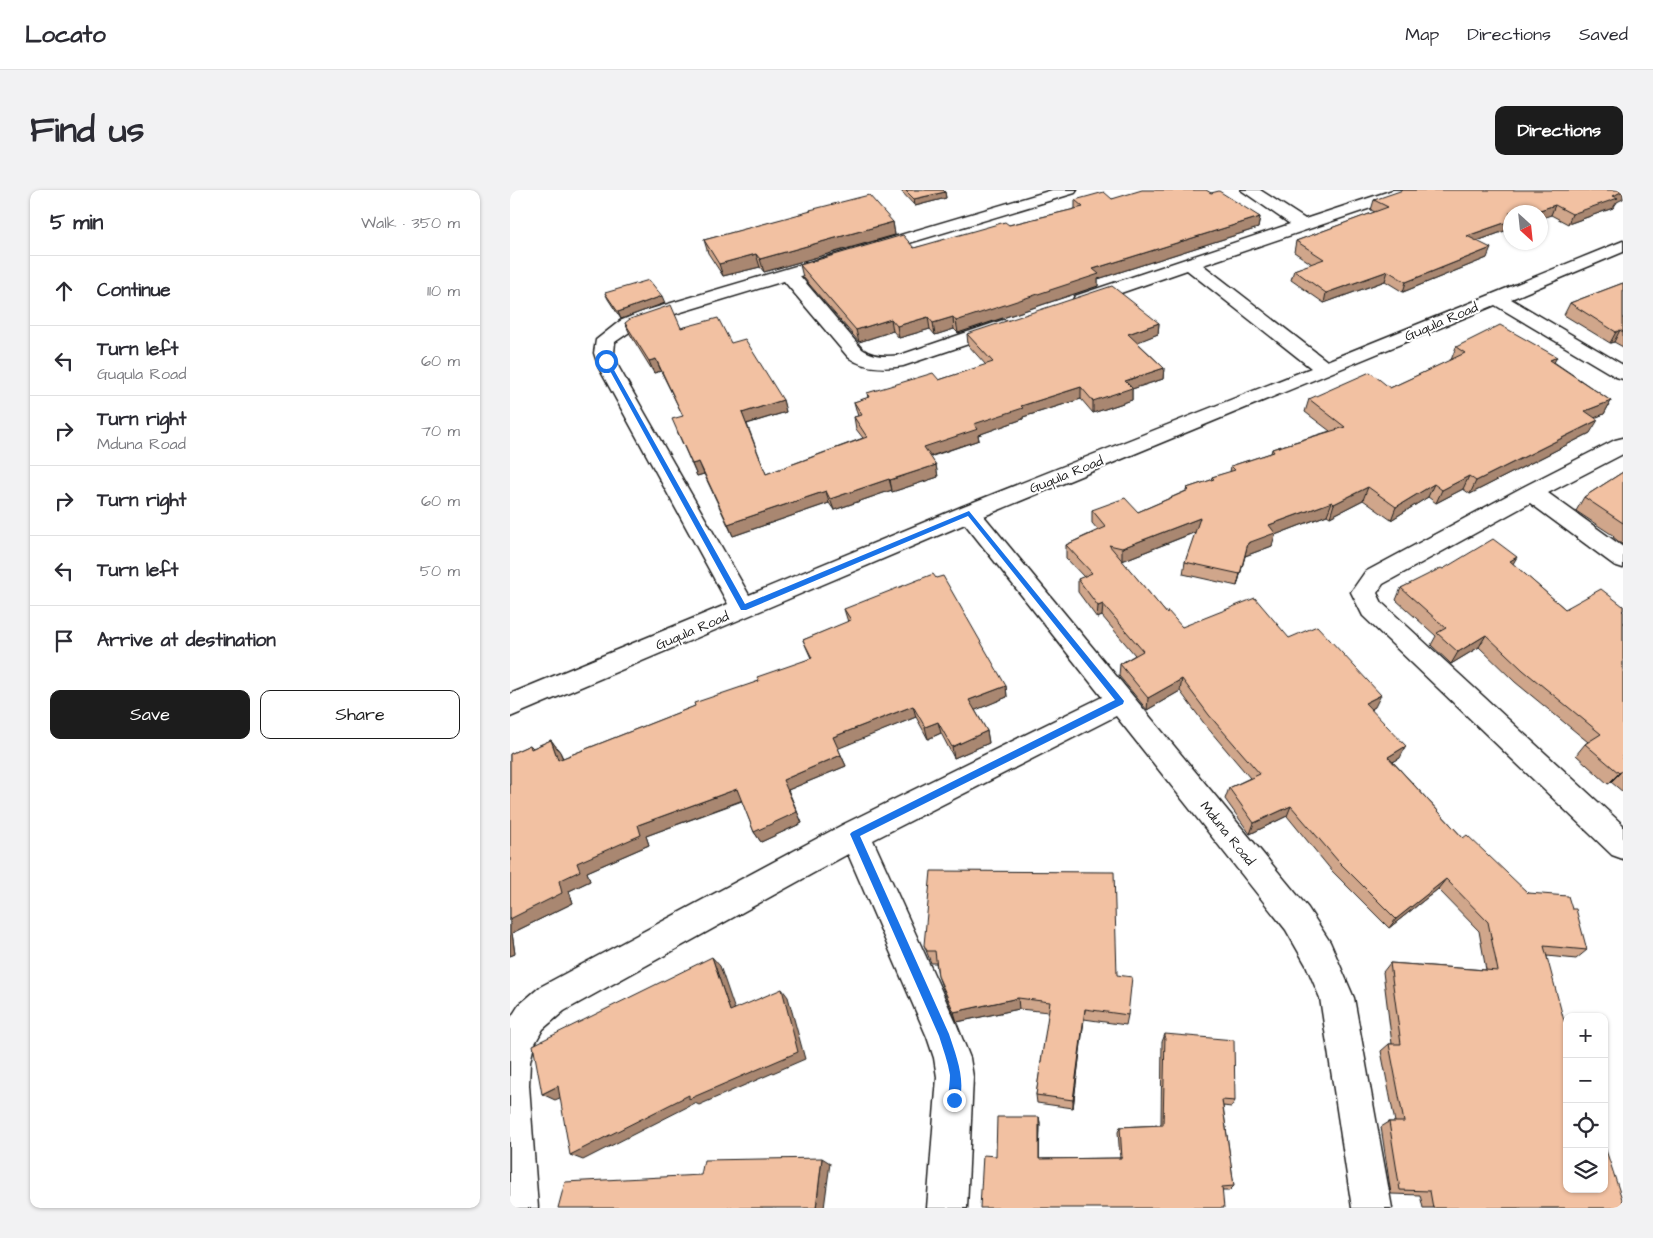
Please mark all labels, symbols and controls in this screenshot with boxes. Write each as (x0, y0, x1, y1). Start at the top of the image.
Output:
text: Locato (25, 18, 106, 52)
text: Map (1405, 22, 1439, 47)
text: Directions (1467, 22, 1551, 47)
text: Saved (1579, 22, 1628, 47)
text: Find us (30, 106, 144, 155)
button: Directions (1495, 106, 1623, 155)
north arrow (1503, 205, 1548, 250)
text: 5 min (50, 208, 103, 237)
text: Walk · 350 m (361, 212, 460, 234)
icon: ahead (50, 277, 78, 305)
text: Continue (97, 277, 171, 304)
text: 110 m (427, 280, 460, 302)
street label: Guqula Road (1401, 297, 1481, 346)
text: Turn left (97, 336, 178, 363)
icon: left (50, 347, 78, 375)
text: 60 m (421, 350, 460, 372)
route start (595, 350, 618, 373)
text: Guqula Road (97, 363, 186, 385)
text: Turn right (97, 406, 186, 433)
icon: right (50, 417, 78, 445)
text: 70 m (421, 420, 460, 442)
text: Mduna Road (97, 433, 186, 455)
street label: Guqula Road (1026, 451, 1106, 499)
icon: right (50, 487, 78, 515)
text: Turn right (97, 487, 186, 514)
text: 60 m (421, 490, 460, 512)
icon: left (50, 557, 78, 585)
text: Turn left (97, 557, 178, 584)
text: 50 m (420, 560, 460, 582)
street label: Guqula Road (652, 606, 732, 655)
icon: arrive (50, 627, 78, 655)
text: Arrive at destination (97, 627, 276, 654)
button: Save (50, 690, 250, 739)
button: Share (260, 690, 460, 739)
street label: Mduna Road (1195, 797, 1259, 870)
map controls (1563, 1013, 1608, 1193)
button: + (1563, 1013, 1608, 1058)
button: − (1563, 1058, 1608, 1103)
route end (943, 1089, 966, 1112)
button: locate (1563, 1103, 1608, 1148)
button: layers (1563, 1148, 1608, 1193)

